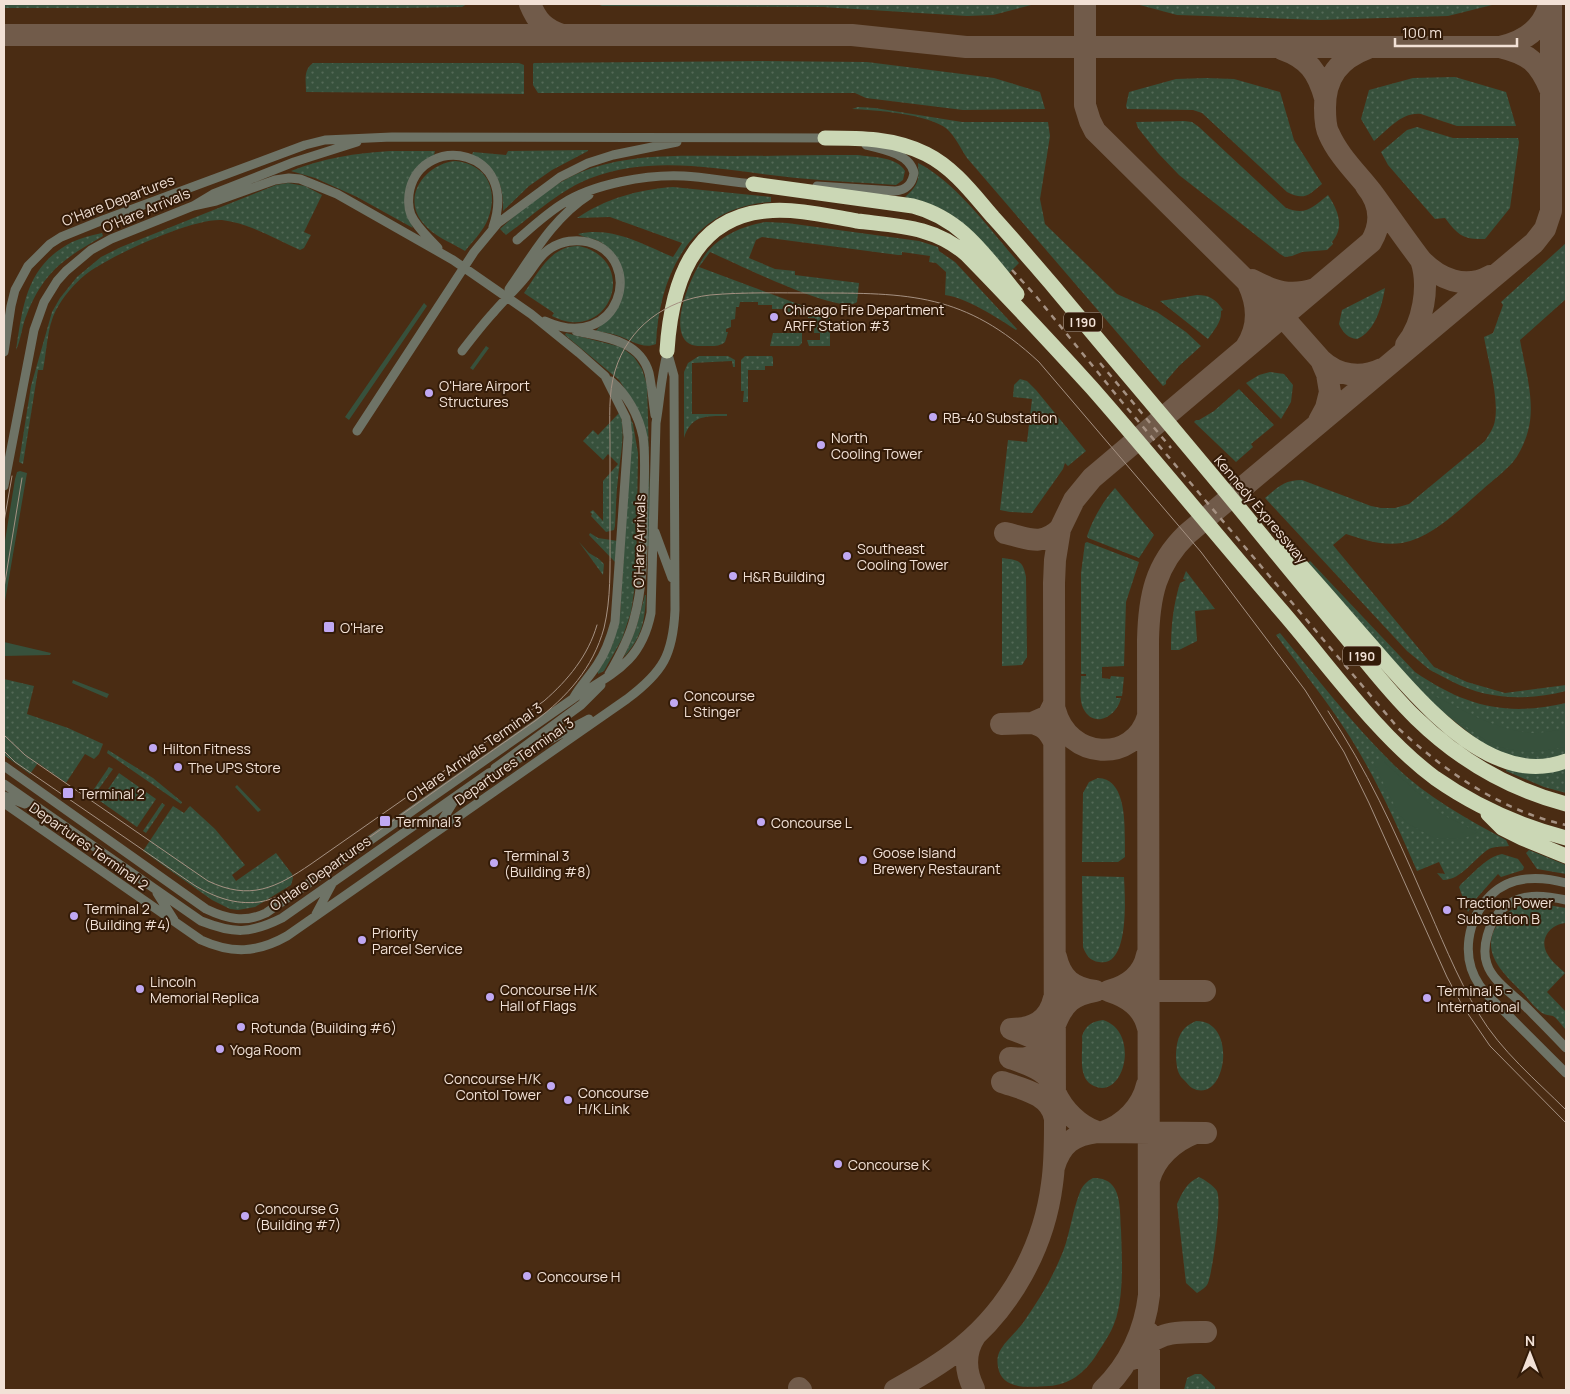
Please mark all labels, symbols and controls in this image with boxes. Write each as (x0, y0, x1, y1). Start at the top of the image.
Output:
scale bar (1395, 15, 1518, 47)
text: 100 m (1402, 22, 1442, 43)
street label: O'Hare Departures (59, 170, 177, 230)
street label: O'Hare Arrivals (99, 183, 193, 237)
place label: Chicago Fire Department ARFF Station #3 (784, 300, 945, 335)
marker: Chicago Fire Department ARFF Station #3 (768, 311, 780, 323)
road number: I 190 (1064, 313, 1102, 332)
place label: O'Hare Airport Structures (439, 376, 530, 411)
marker: O'Hare Airport Structures (423, 387, 435, 399)
place label: RB-40 Substation (943, 408, 1057, 427)
marker: RB-40 Substation (927, 411, 939, 423)
place label: North Cooling Tower (831, 428, 922, 463)
marker: North Cooling Tower (815, 439, 827, 451)
street label: Kennedy Expressway (1210, 451, 1312, 567)
street label: O'Hare Arrivals (629, 494, 649, 588)
place label: Southeast Cooling Tower (857, 539, 948, 574)
marker: Southeast Cooling Tower (841, 550, 853, 562)
place label: H&R Building (743, 567, 825, 586)
marker: H&R Building (727, 570, 739, 582)
place label: O'Hare (340, 618, 384, 637)
marker: O'Hare (322, 620, 336, 634)
road number: I 190 (1343, 646, 1381, 666)
place label: Concourse L Stinger (684, 686, 755, 721)
marker: Concourse L Stinger (668, 697, 680, 709)
street label: O'Hare Arrivals Terminal 3 (402, 698, 546, 806)
street label: Departures Terminal 3 (451, 713, 577, 809)
place label: Hilton Fitness (163, 739, 251, 758)
marker: Hilton Fitness (147, 742, 159, 754)
place label: The UPS Store (188, 758, 281, 777)
marker: The UPS Store (172, 761, 184, 773)
place label: Terminal 2 (79, 784, 145, 803)
marker: Terminal 2 (61, 786, 75, 800)
street label: Departures Terminal 2 (26, 798, 152, 894)
place label: Terminal 3 (396, 812, 462, 831)
place label: Concourse L (771, 813, 852, 832)
marker: Terminal 3 (378, 814, 392, 828)
marker: Concourse L (755, 816, 767, 828)
street label: O'Hare Departures (266, 831, 374, 915)
place label: Goose Island Brewery Restaurant (873, 843, 1001, 878)
place label: Terminal 3 (Building #8) (504, 846, 591, 881)
marker: Goose Island Brewery Restaurant (857, 854, 869, 866)
marker: Terminal 3 (Building #8) (488, 857, 500, 869)
place label: Traction Power Substation B (1457, 893, 1553, 928)
place label: Terminal 2 (Building #4) (84, 899, 171, 934)
marker: Traction Power Substation B (1441, 904, 1453, 916)
marker: Terminal 2 (Building #4) (68, 910, 80, 922)
place label: Priority Parcel Service (372, 923, 463, 958)
marker: Priority Parcel Service (356, 934, 368, 946)
place label: Lincoln Memorial Replica (150, 972, 259, 1007)
place label: Concourse H/K Hall of Flags (500, 980, 598, 1015)
place label: Terminal 5 - International (1437, 981, 1520, 1016)
marker: Lincoln Memorial Replica (134, 983, 146, 995)
marker: Concourse H/K Hall of Flags (484, 991, 496, 1003)
marker: Terminal 5 - International (1421, 992, 1433, 1004)
place label: Rotunda (Building #6) (251, 1018, 397, 1037)
marker: Rotunda (Building #6) (235, 1021, 247, 1033)
place label: Yoga Room (230, 1040, 301, 1059)
marker: Yoga Room (214, 1043, 226, 1055)
place label: Concourse H/K Contol Tower (444, 1069, 542, 1104)
marker: Concourse H/K Contol Tower (545, 1080, 557, 1092)
place label: Concourse H/K Link (578, 1083, 649, 1118)
marker: Concourse H/K Link (562, 1094, 574, 1106)
place label: Concourse K (848, 1155, 931, 1174)
marker: Concourse K (832, 1158, 844, 1170)
place label: Concourse G (Building #7) (255, 1199, 341, 1234)
marker: Concourse G (Building #7) (239, 1210, 251, 1222)
place label: Concourse H (537, 1267, 620, 1286)
marker: Concourse H (521, 1270, 533, 1282)
north arrow (1505, 1329, 1555, 1379)
text: N (1525, 1331, 1535, 1350)

